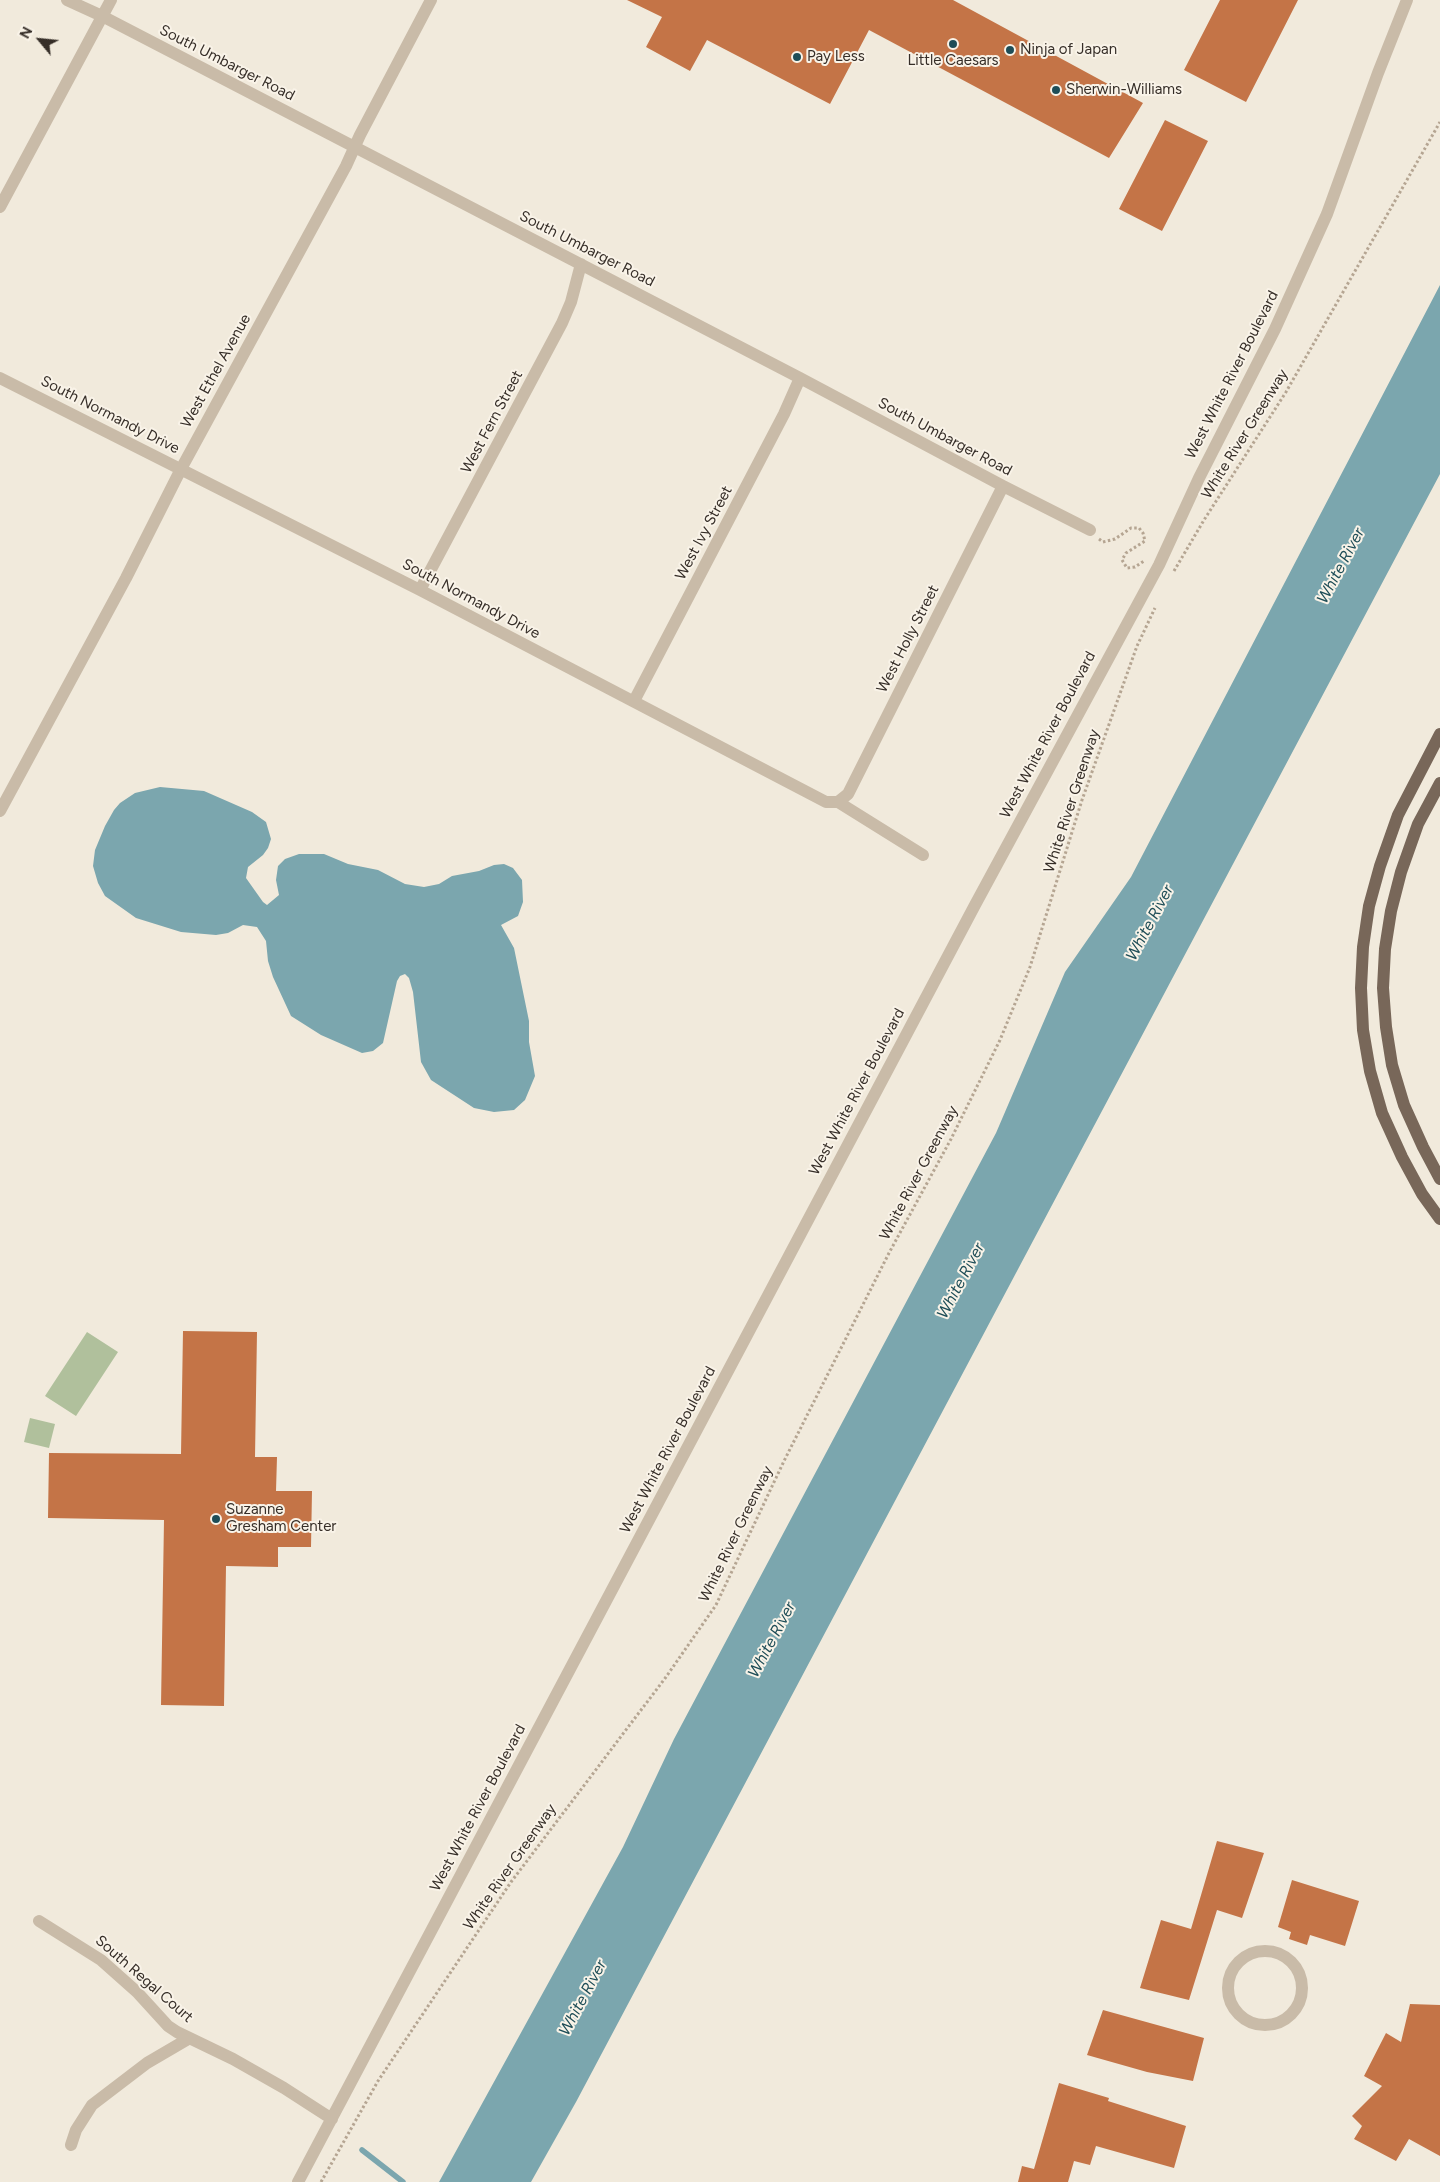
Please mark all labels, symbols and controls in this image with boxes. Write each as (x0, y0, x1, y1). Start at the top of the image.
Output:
north arrow (15, 15, 65, 65)
street label: South Umbarger Road (156, 21, 298, 105)
text: N (16, 24, 36, 42)
marker: Little Caesars (947, 38, 959, 50)
place label: Ninja of Japan (1020, 41, 1117, 59)
marker: Ninja of Japan (1004, 44, 1016, 56)
place label: Pay Less (807, 48, 865, 66)
marker: Pay Less (791, 51, 803, 63)
place label: Little Caesars (907, 52, 999, 70)
place label: Sherwin-Williams (1066, 81, 1182, 99)
marker: Sherwin-Williams (1050, 84, 1062, 96)
street label: South Umbarger Road (516, 207, 658, 291)
street label: West White River Boulevard (1182, 288, 1282, 462)
street label: West Ethel Avenue (177, 311, 255, 431)
street label: White River Greenway (1198, 366, 1292, 502)
street label: West Fern Street (457, 368, 527, 476)
street label: South Normandy Drive (38, 372, 182, 458)
street label: South Umbarger Road (875, 394, 1015, 480)
street label: West Ivy Street (672, 483, 736, 583)
water label: White River (1313, 525, 1369, 607)
street label: South Normandy Drive (399, 555, 543, 643)
street label: West Holly Street (873, 582, 943, 696)
street label: West White River Boulevard (996, 649, 1100, 821)
street label: White River Greenway (1040, 727, 1104, 875)
water label: White River (1122, 882, 1178, 964)
street label: West White River Boulevard (805, 1006, 909, 1178)
street label: White River Greenway (876, 1103, 962, 1243)
water label: White River (933, 1240, 989, 1322)
street label: West White River Boulevard (616, 1364, 720, 1536)
street label: White River Greenway (695, 1463, 777, 1605)
place label: Suzanne Gresham Center (226, 1501, 336, 1536)
marker: Suzanne Gresham Center (210, 1513, 222, 1525)
water label: White River (744, 1599, 800, 1681)
street label: West White River Boulevard (426, 1722, 530, 1894)
street label: White River Greenway (460, 1801, 560, 1933)
street label: South Regal Court (91, 1932, 197, 2026)
water label: White River (555, 1957, 611, 2039)

